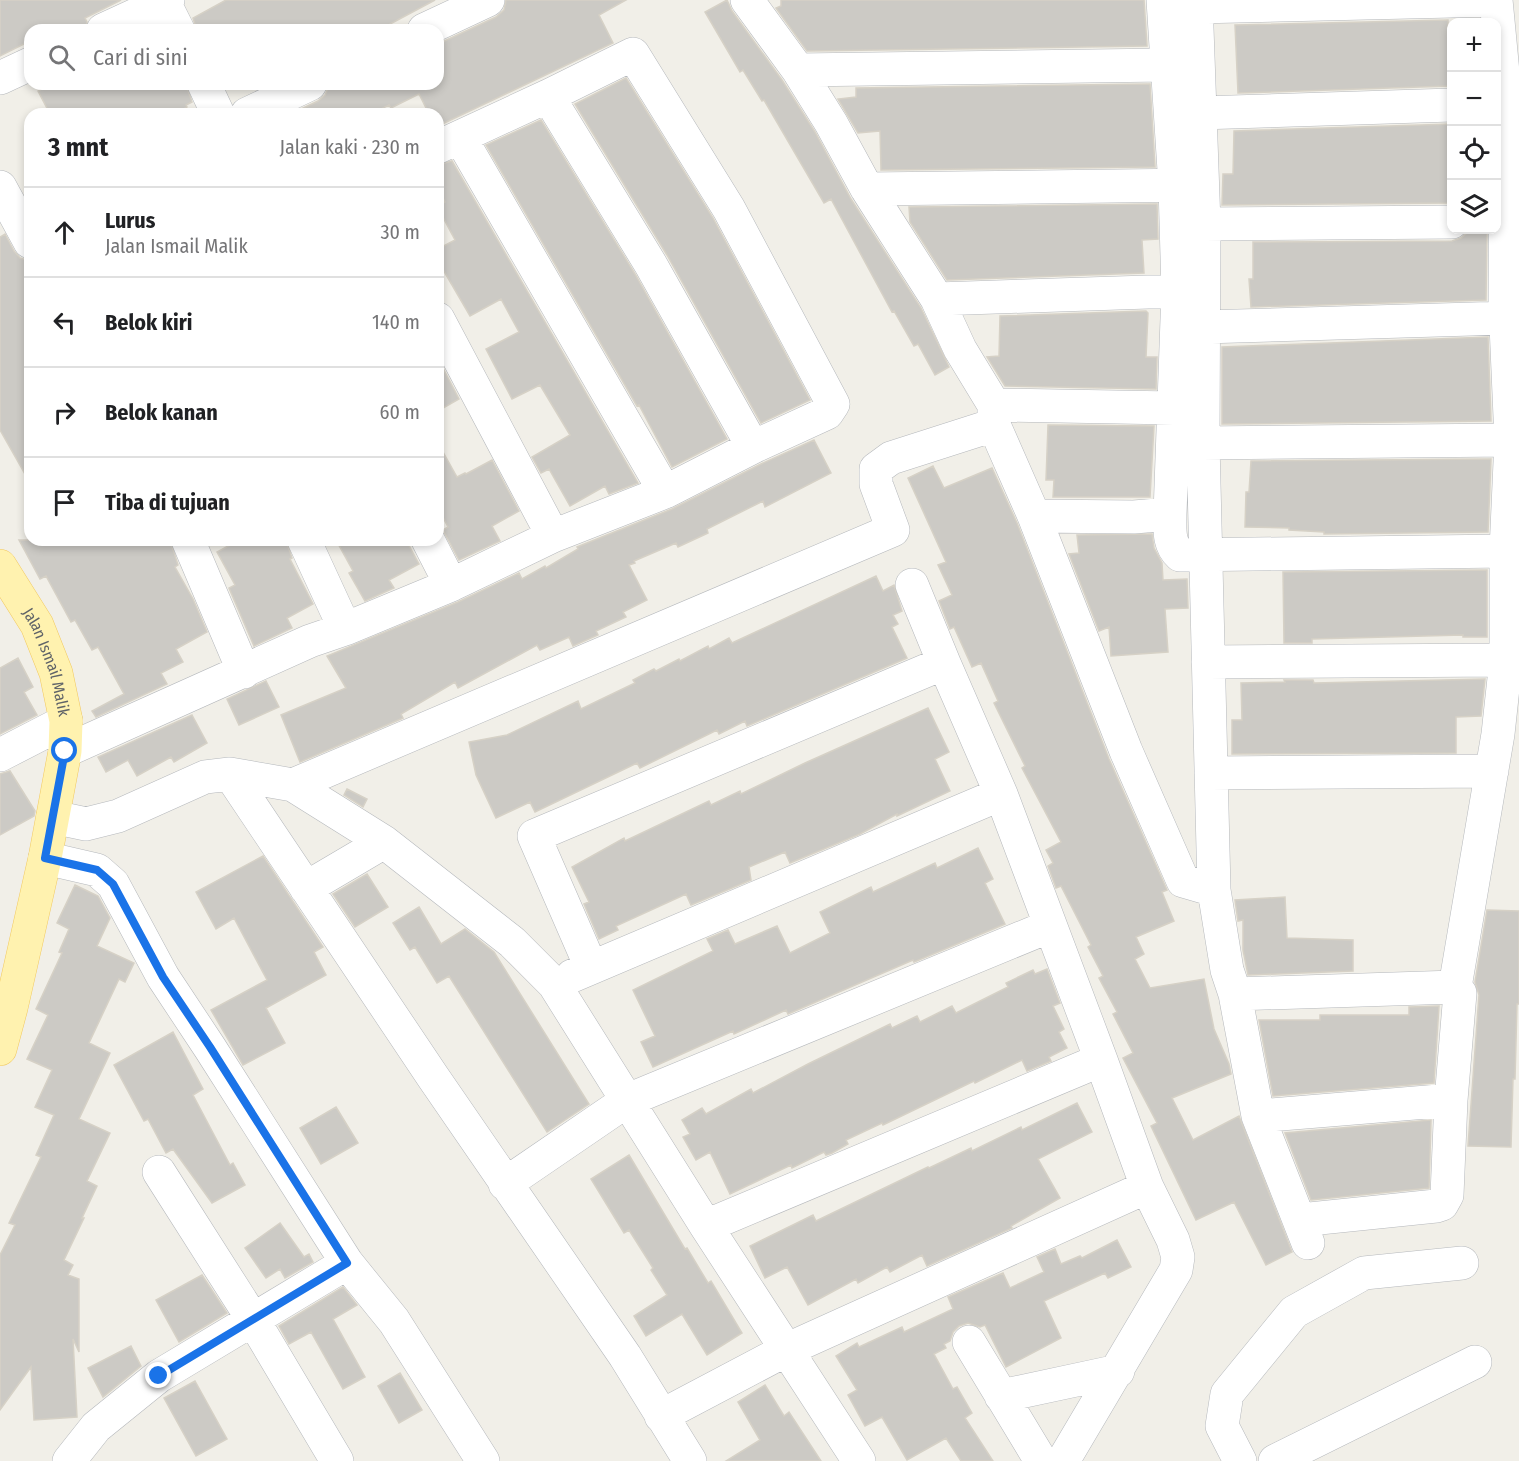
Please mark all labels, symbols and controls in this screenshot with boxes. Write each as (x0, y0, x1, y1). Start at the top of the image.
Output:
map controls (1447, 18, 1501, 234)
button: + (1447, 18, 1501, 72)
search box (24, 24, 444, 90)
icon: search (45, 41, 78, 74)
text: Cari di sini (93, 44, 188, 71)
button: − (1447, 72, 1501, 126)
button: locate (1447, 126, 1501, 180)
text: 3 mnt (48, 132, 108, 163)
text: Jalan kaki · 230 m (280, 135, 420, 159)
button: layers (1447, 180, 1501, 234)
text: Lurus (105, 207, 155, 234)
icon: ahead (48, 216, 81, 249)
text: 30 m (380, 220, 420, 244)
text: Jalan Ismail Malik (105, 234, 248, 258)
icon: left (48, 306, 81, 339)
text: Belok kiri (105, 309, 193, 336)
text: 140 m (372, 310, 420, 334)
icon: right (48, 396, 81, 429)
text: Belok kanan (105, 399, 218, 426)
text: 60 m (380, 400, 420, 424)
icon: arrive (48, 486, 81, 519)
text: Tiba di tujuan (105, 489, 230, 516)
street label: Jalan Ismail Malik (19, 604, 74, 718)
route start (51, 737, 77, 763)
route end (145, 1362, 171, 1388)

